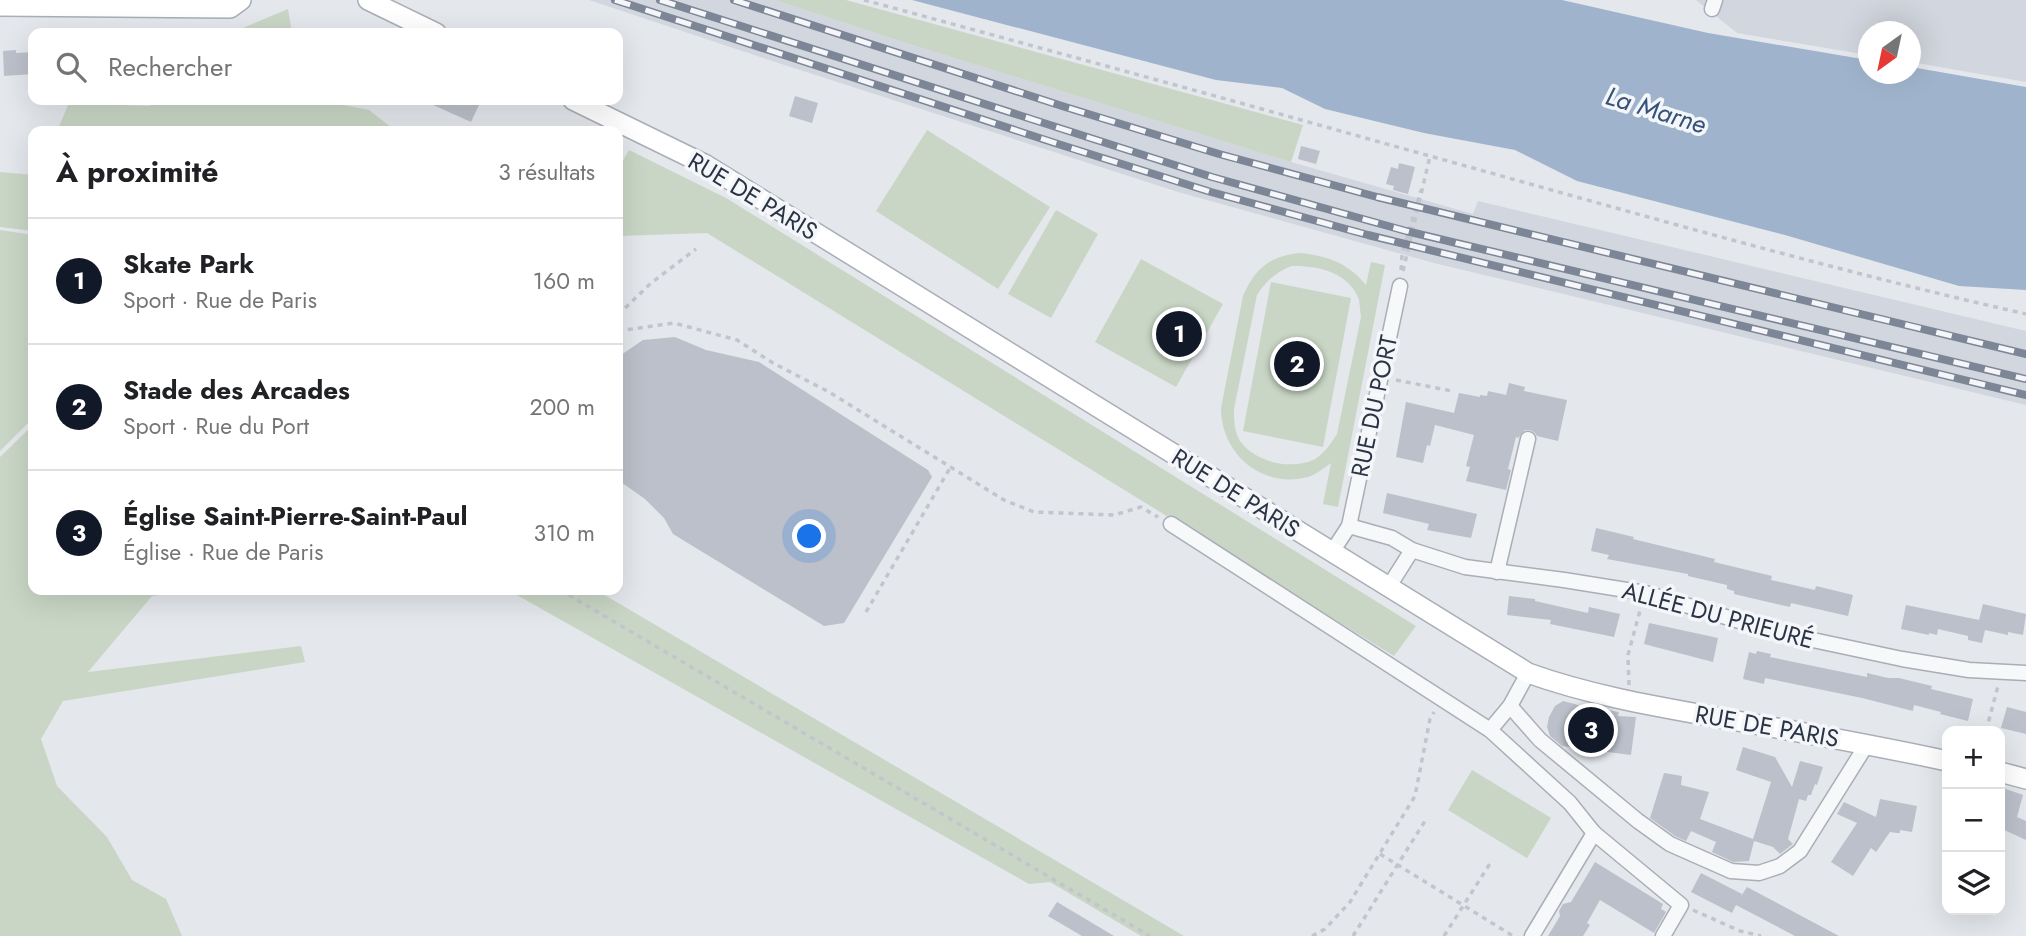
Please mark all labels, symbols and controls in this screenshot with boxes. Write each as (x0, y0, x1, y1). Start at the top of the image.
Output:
north arrow (1858, 21, 1921, 84)
search box (28, 28, 623, 105)
icon: search (52, 48, 90, 86)
text: Rechercher (108, 48, 232, 86)
water label: La Marne (1601, 77, 1711, 143)
street label: RUE DE PARIS (682, 144, 824, 248)
text: À proximité (56, 150, 219, 193)
text: 3 résultats (498, 155, 595, 189)
text: Skate Park (123, 245, 254, 283)
text: 1 (73, 264, 85, 298)
text: 160 m (533, 264, 595, 298)
text: Sport · Rue de Paris (123, 283, 317, 317)
pin: 1 (1156, 308, 1202, 360)
street label: RUE DU PORT (1342, 332, 1406, 480)
pin: 2 (1274, 338, 1320, 390)
text: Stade des Arcades (123, 371, 350, 409)
text: 2 (71, 390, 87, 424)
text: 200 m (529, 390, 595, 424)
text: Sport · Rue du Port (123, 409, 309, 443)
street label: RUE DE PARIS (1165, 440, 1307, 546)
text: Église Saint-Pierre-Saint-Paul (123, 497, 467, 535)
text: 3 (72, 516, 86, 550)
text: 310 m (533, 516, 595, 550)
your location (792, 519, 826, 553)
text: Église · Rue de Paris (123, 535, 324, 569)
street label: ALLÉE DU PRIEURÉ (1618, 573, 1818, 657)
street label: RUE DE PARIS (1692, 696, 1842, 756)
pin: 3 (1568, 704, 1614, 756)
map controls (1942, 726, 2005, 915)
button: + (1942, 726, 2005, 789)
button: − (1942, 789, 2005, 852)
button: layers (1942, 852, 2005, 915)

